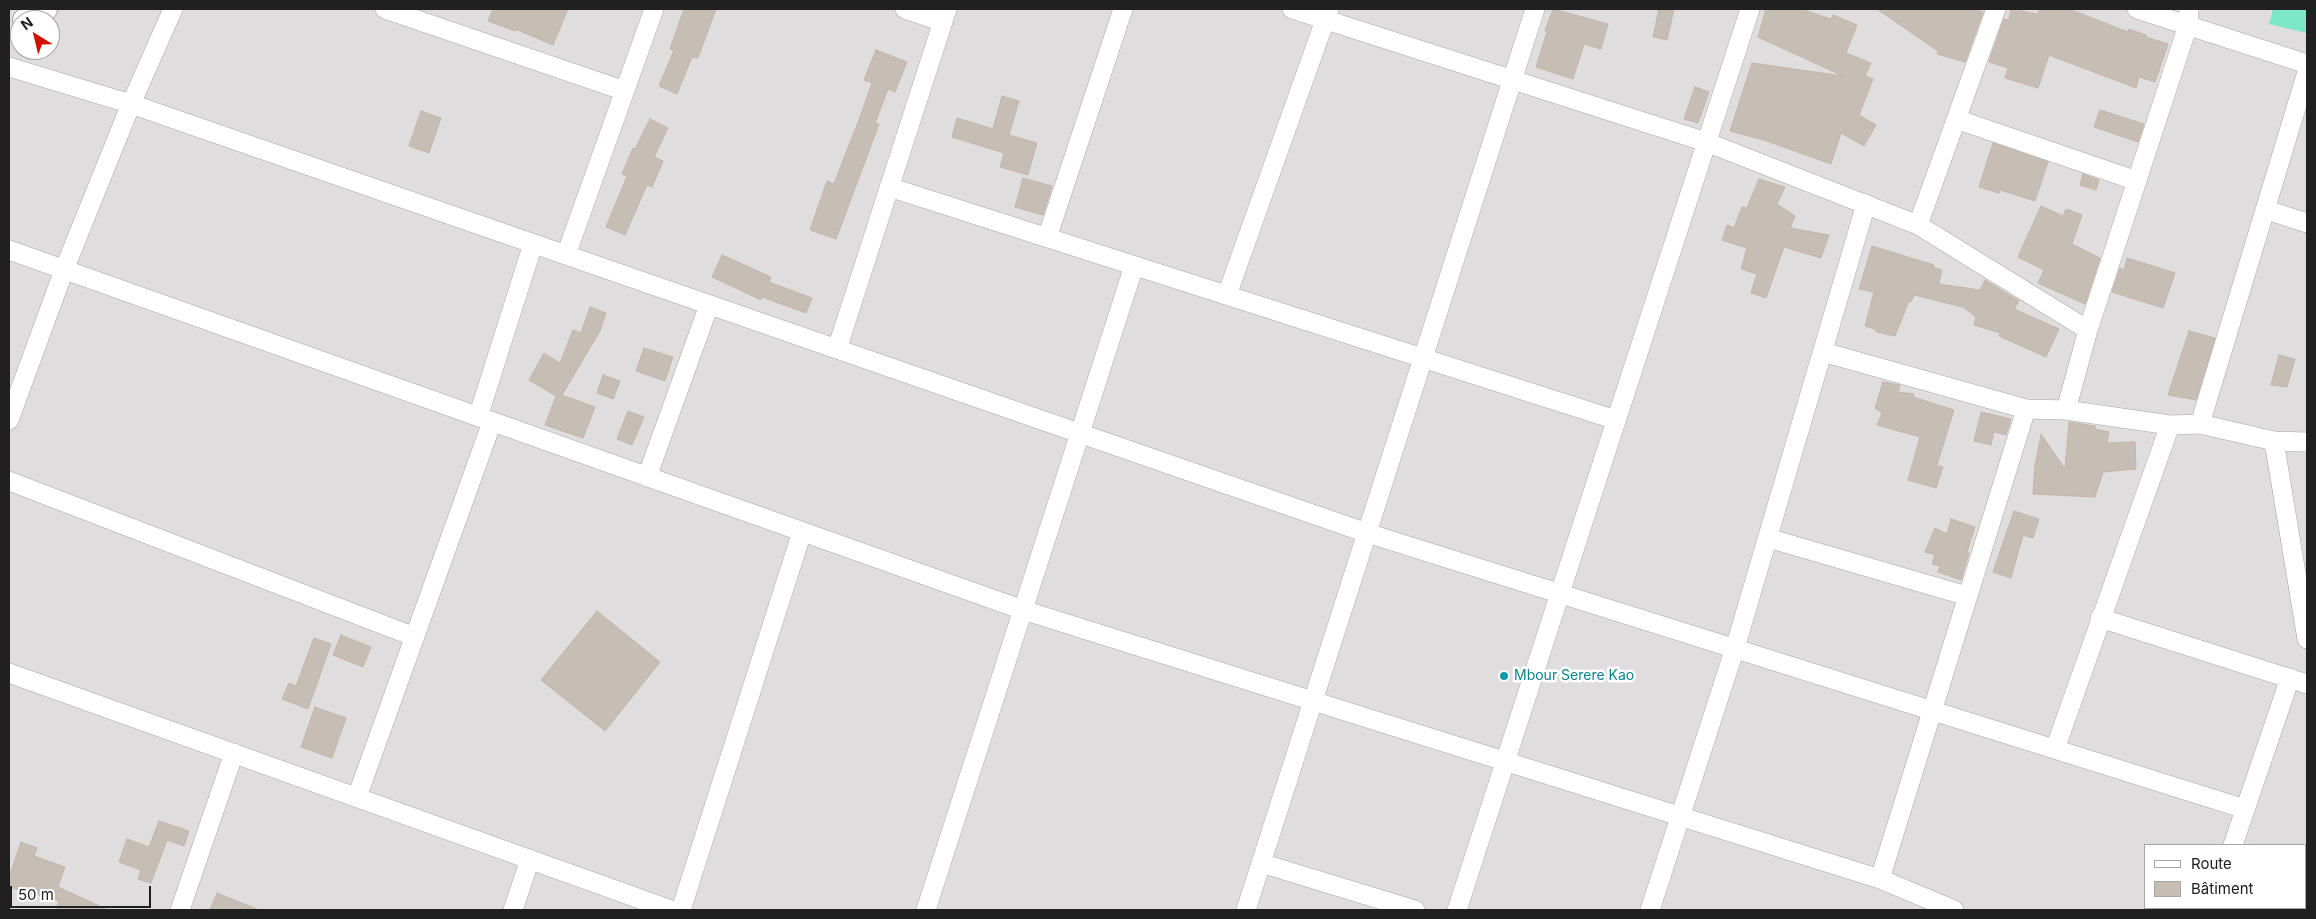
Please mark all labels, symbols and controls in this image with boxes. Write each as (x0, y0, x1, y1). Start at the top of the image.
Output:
north arrow (10, 10, 60, 60)
text: N (17, 13, 36, 33)
place label: Mbour Serere Kao (1514, 668, 1634, 684)
marker: Mbour Serere Kao (1498, 670, 1510, 682)
legend (2144, 844, 2306, 909)
text: Route (2191, 854, 2232, 873)
scale bar (12, 876, 154, 908)
text: Bâtiment (2191, 879, 2253, 898)
text: 50 m (18, 885, 54, 904)

